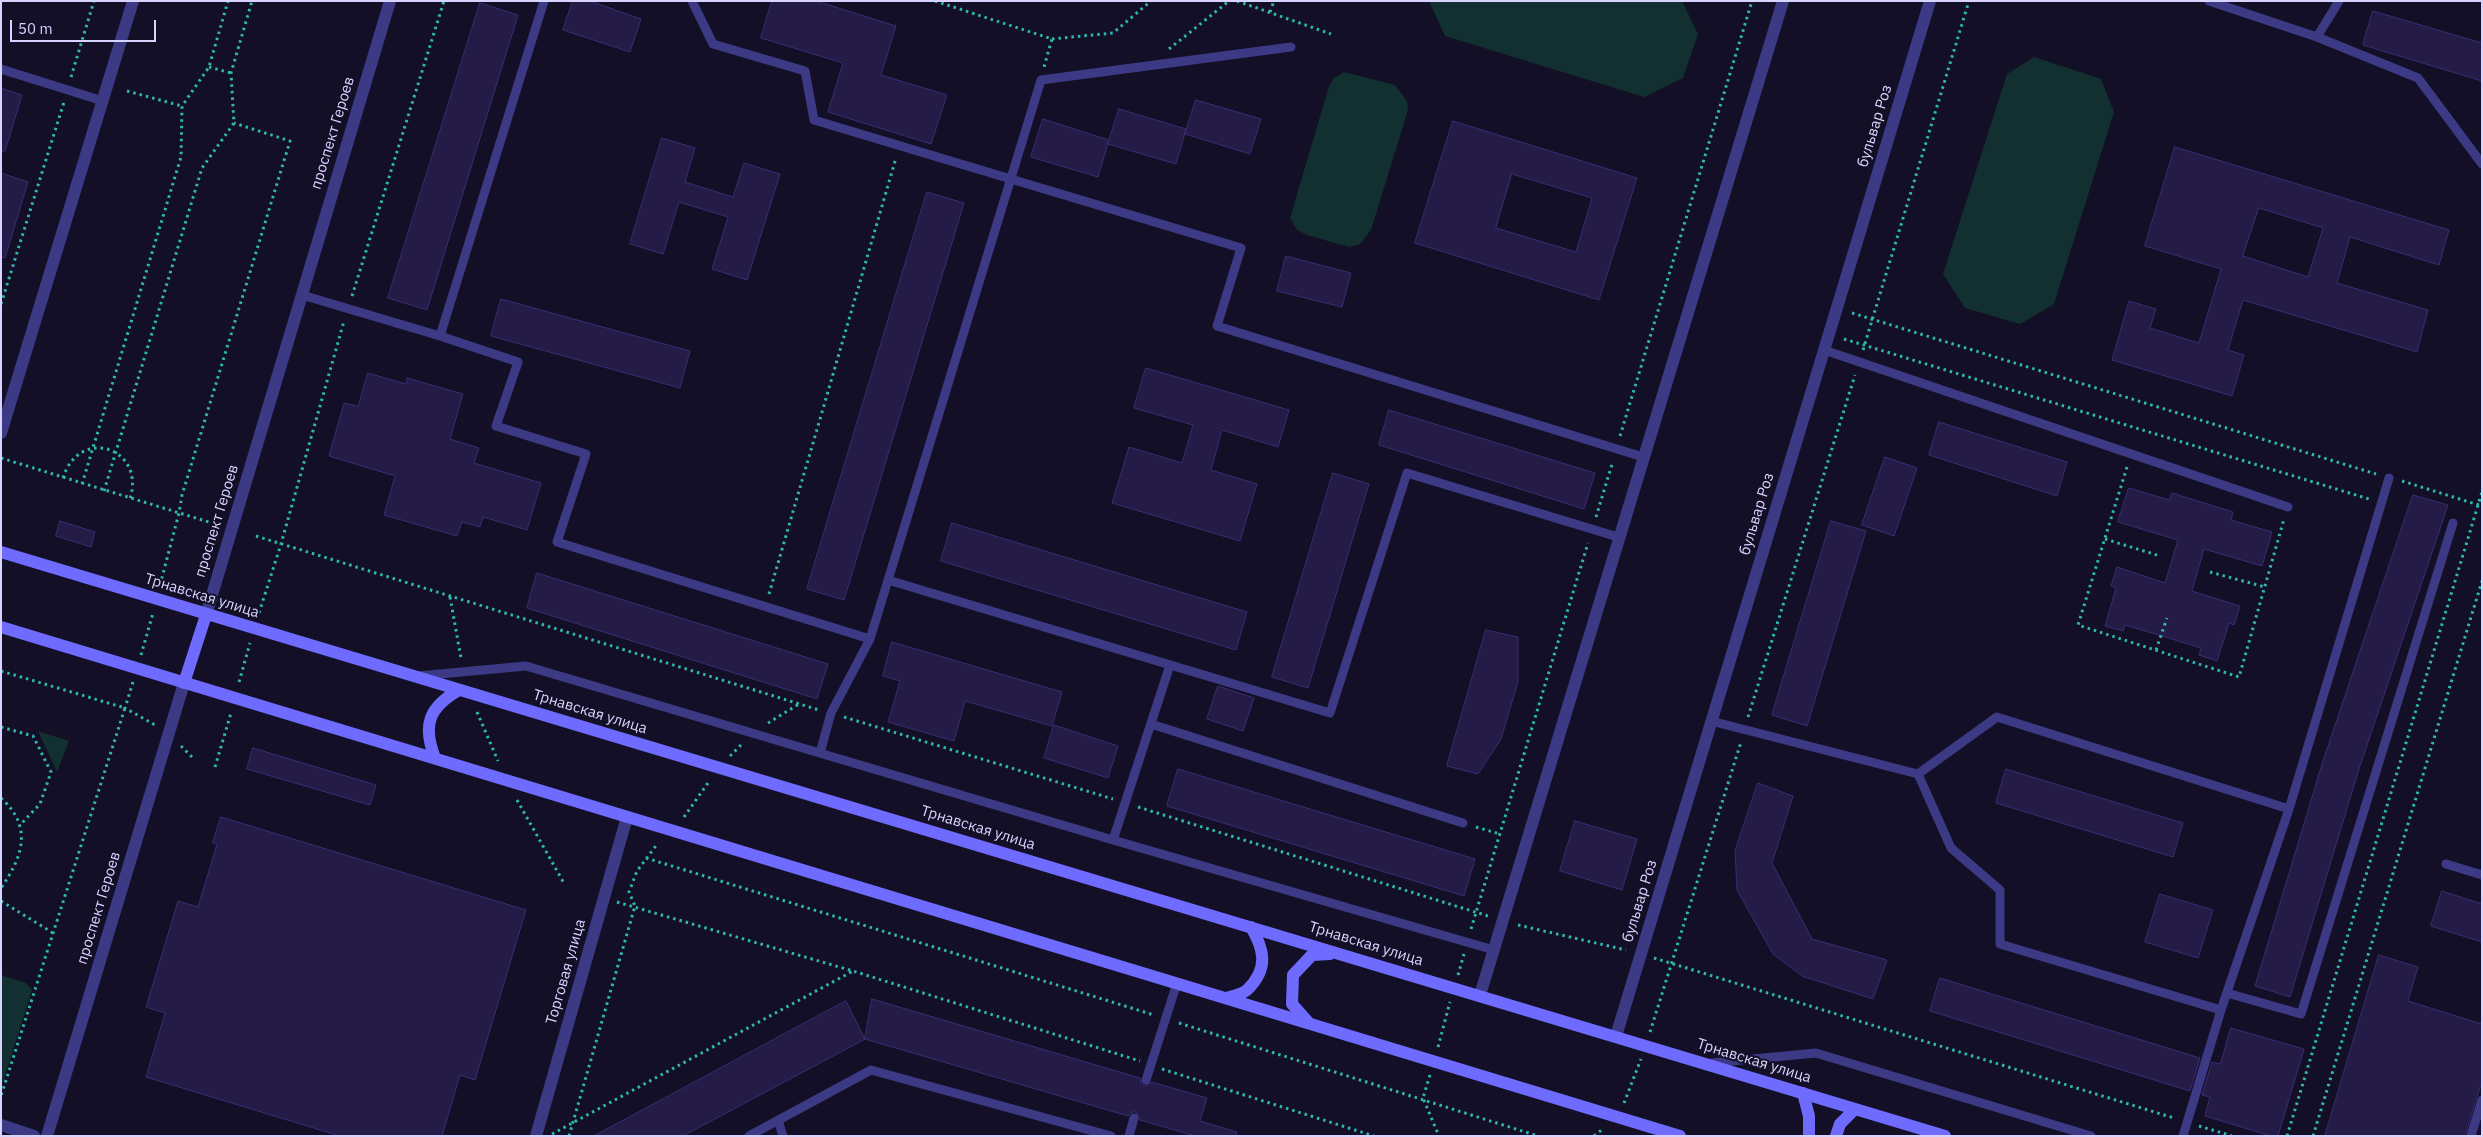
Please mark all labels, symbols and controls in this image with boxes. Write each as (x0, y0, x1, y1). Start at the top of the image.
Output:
scale bar (12, 10, 159, 42)
text: 50 m (18, 19, 53, 38)
street label: проспект Героев (307, 74, 359, 192)
street label: бульвар Роз (1854, 83, 1896, 169)
street label: проспект Героев (191, 462, 243, 580)
street label: бульвар Роз (1736, 471, 1778, 557)
street label: Трнавская улица (143, 570, 261, 622)
street label: Трнавская улица (531, 686, 649, 738)
street label: Трнавская улица (919, 802, 1037, 854)
street label: проспект Героев (73, 849, 125, 967)
street label: бульвар Роз (1619, 858, 1661, 944)
street label: Торговая улица (542, 917, 590, 1027)
street label: Трнавская улица (1307, 918, 1425, 970)
street label: Трнавская улица (1695, 1035, 1813, 1087)

